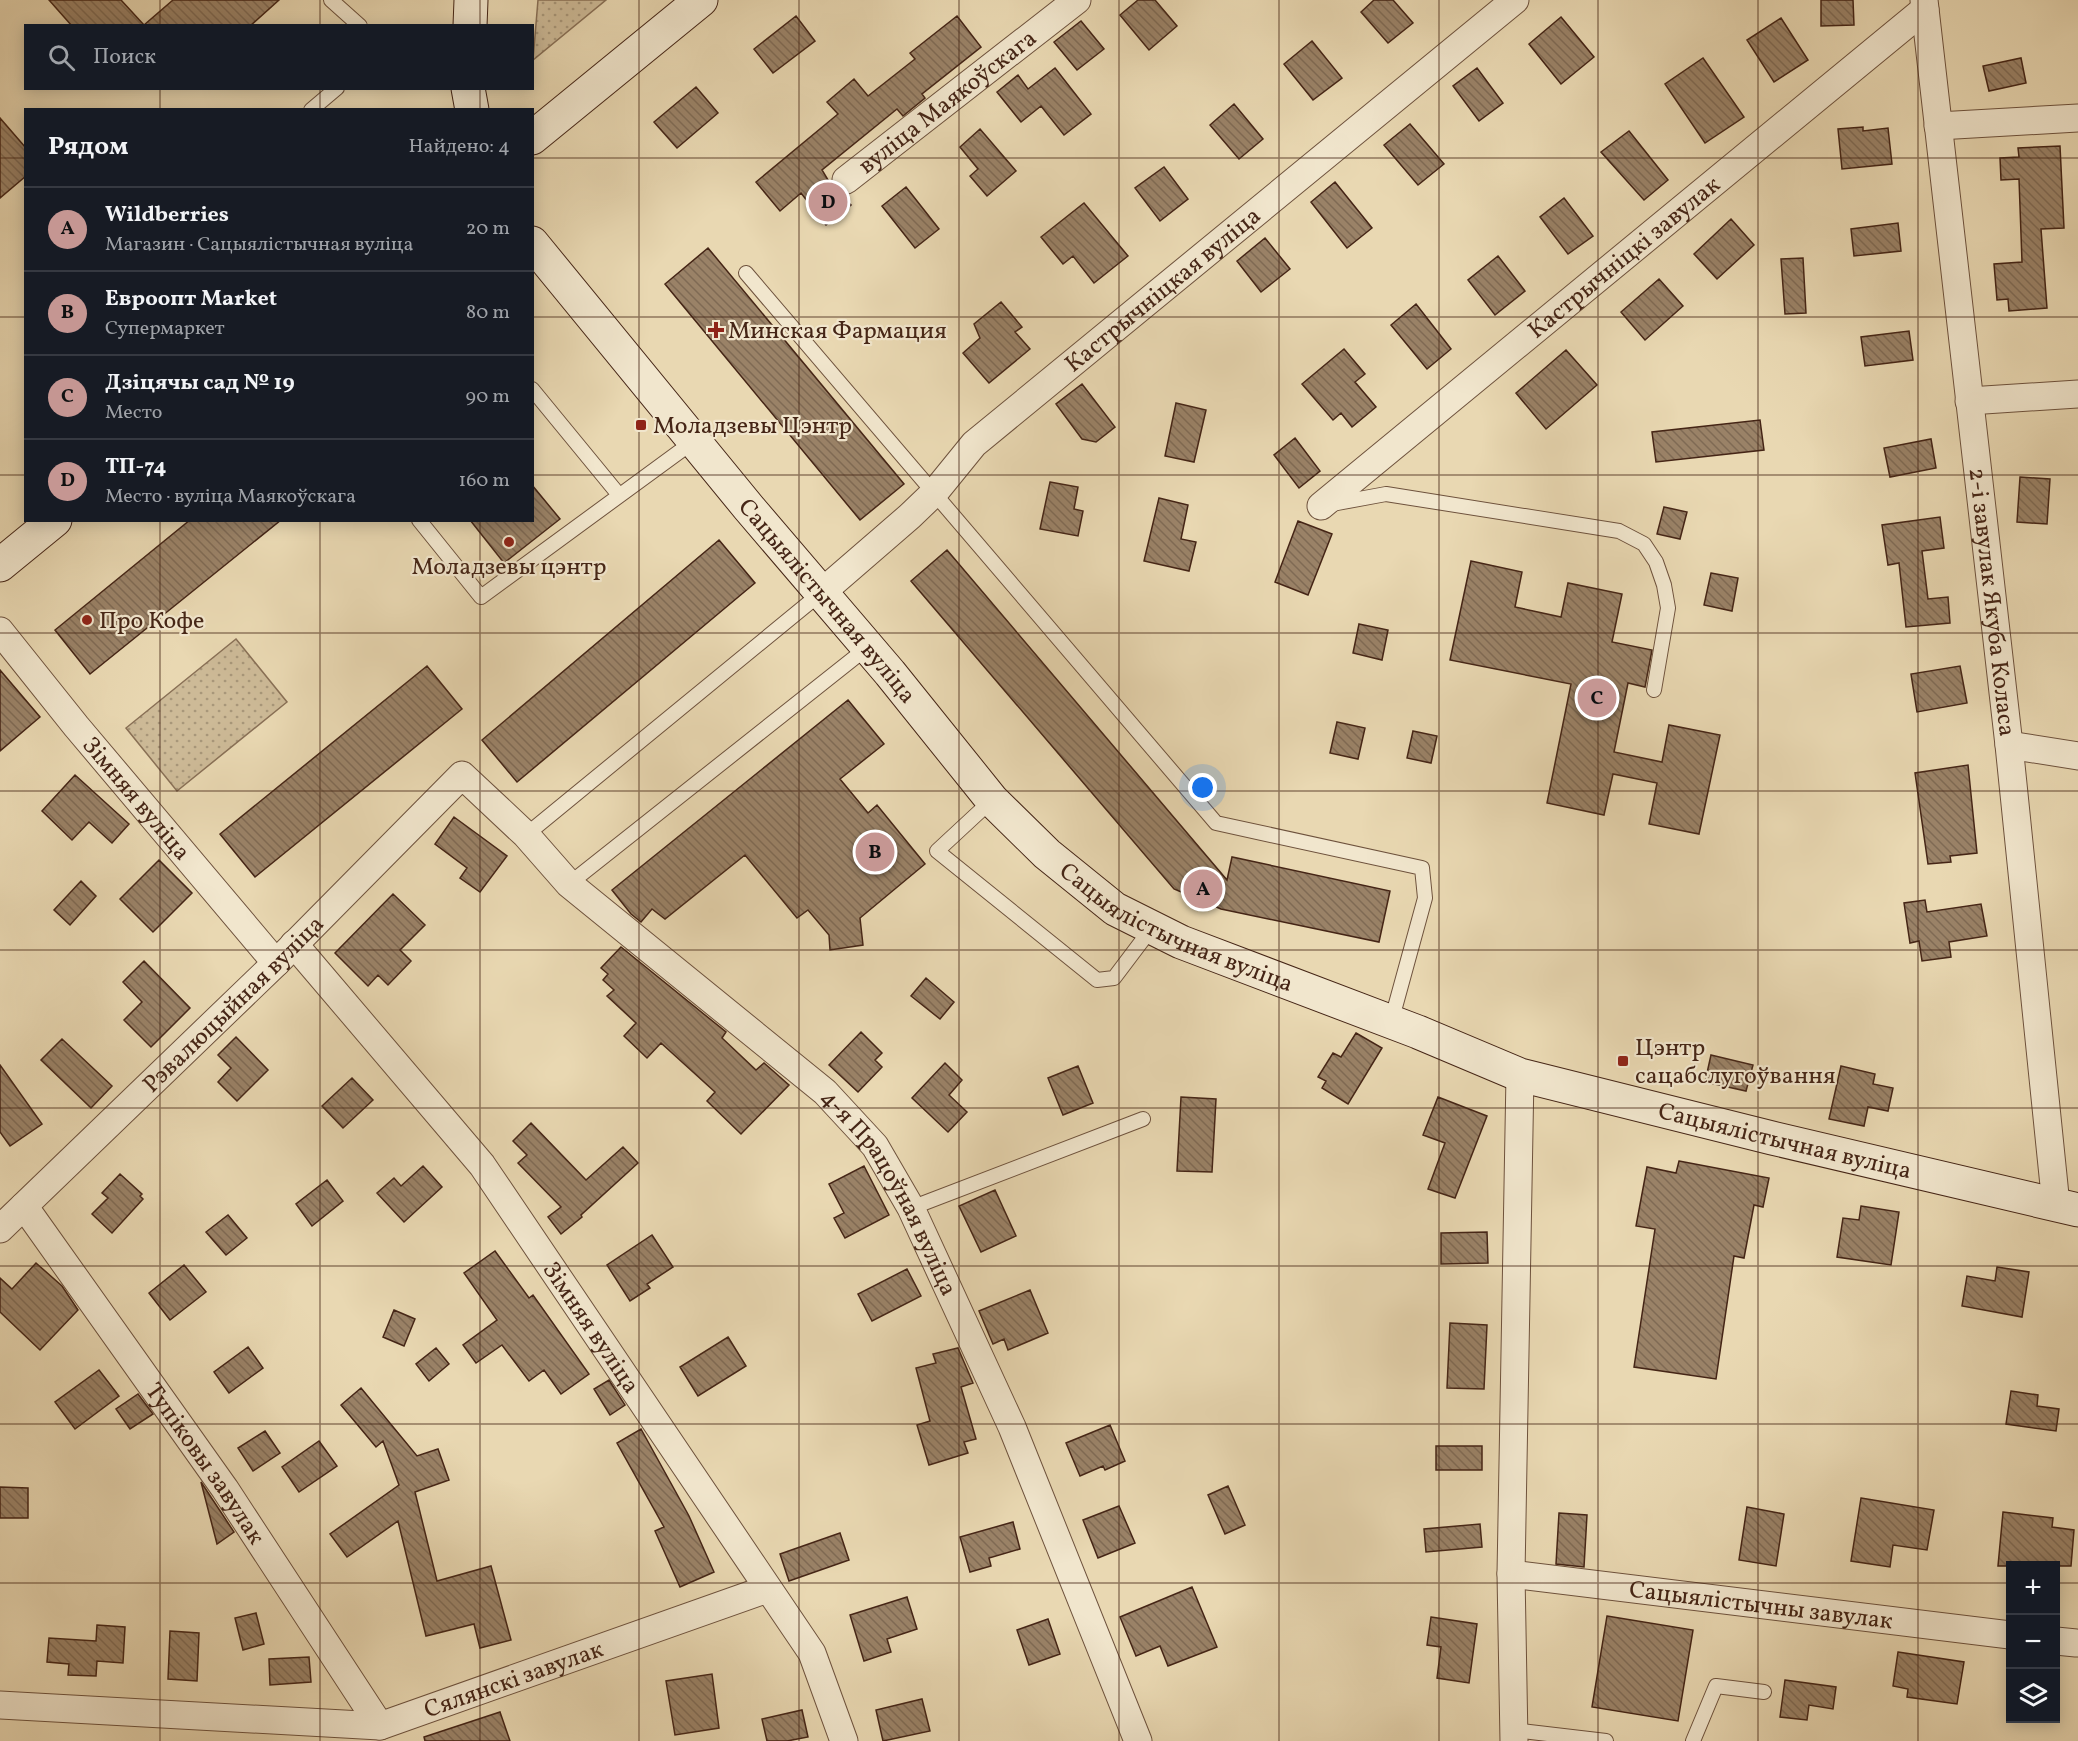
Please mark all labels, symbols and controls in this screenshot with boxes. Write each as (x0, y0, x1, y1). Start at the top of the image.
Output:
street label: вуліца Маякоўскага (852, 23, 1045, 183)
search box (24, 24, 534, 90)
icon: search (45, 41, 78, 74)
text: Поиск (93, 42, 156, 73)
text: Рядом (48, 129, 128, 165)
text: Найдено: 4 (409, 133, 510, 161)
street label: Кастрычніцкі завулак (1521, 169, 1729, 348)
pin: D (808, 180, 848, 224)
text: Wildberries (105, 200, 229, 231)
street label: Кастрычніцкая вуліца (1059, 200, 1269, 381)
text: A (60, 215, 75, 243)
text: 20 m (466, 215, 510, 243)
text: Магазин · Сацыялістычная вуліца (105, 231, 413, 259)
text: Евроопт Market (105, 284, 277, 315)
text: B (61, 299, 74, 327)
text: 80 m (466, 299, 510, 327)
text: Супермаркет (105, 315, 225, 343)
place label: Минская Фармация (728, 315, 947, 349)
marker: Минская Фармация (709, 323, 723, 337)
text: Дзіцячы сад № 19 (105, 368, 295, 399)
text: C (61, 383, 74, 411)
text: 90 m (466, 383, 510, 411)
text: Место (105, 399, 162, 427)
place label: Моладзевы Цэнтр (653, 410, 852, 444)
marker: Моладзевы Цэнтр (634, 418, 648, 432)
text: ТП-74 (105, 452, 166, 483)
street label: 2-і завулак Якуба Коласа (1959, 466, 2023, 738)
text: D (60, 467, 75, 495)
text: 160 m (458, 467, 510, 495)
text: Место · вуліца Маякоўскага (105, 483, 356, 511)
street label: Сацыялістычная вуліца (729, 492, 923, 712)
marker: Моладзевы цэнтр (502, 535, 516, 549)
place label: Моладзевы цэнтр (411, 551, 607, 585)
place label: Про Кофе (99, 605, 204, 639)
marker: Про Кофе (80, 613, 94, 627)
pin: C (1578, 676, 1616, 720)
street label: Зімняя вуліца (73, 730, 197, 869)
your location (1188, 773, 1217, 802)
pin: B (856, 830, 894, 874)
street label: Сацыялістычная вуліца (1051, 855, 1298, 1002)
pin: A (1184, 866, 1222, 912)
street label: Рэвалюцыйная вуліца (136, 909, 333, 1102)
place label: Цэнтр сацабслугоўвання (1635, 1032, 1835, 1094)
marker: Цэнтр сацабслугоўвання (1616, 1054, 1630, 1068)
street label: 4-я Працоўная вуліца (812, 1082, 964, 1302)
street label: Сацыялістычная вуліца (1654, 1095, 1915, 1189)
street label: Зімняя вуліца (533, 1256, 647, 1401)
street label: Тупіковы завулак (136, 1377, 272, 1552)
map controls (2006, 1561, 2060, 1723)
button: + (2006, 1561, 2060, 1615)
street label: Сацыялістычны завулак (1627, 1574, 1895, 1640)
button: − (2006, 1615, 2060, 1669)
street label: Сялянскі завулак (420, 1633, 608, 1728)
button: layers (2006, 1669, 2060, 1723)

